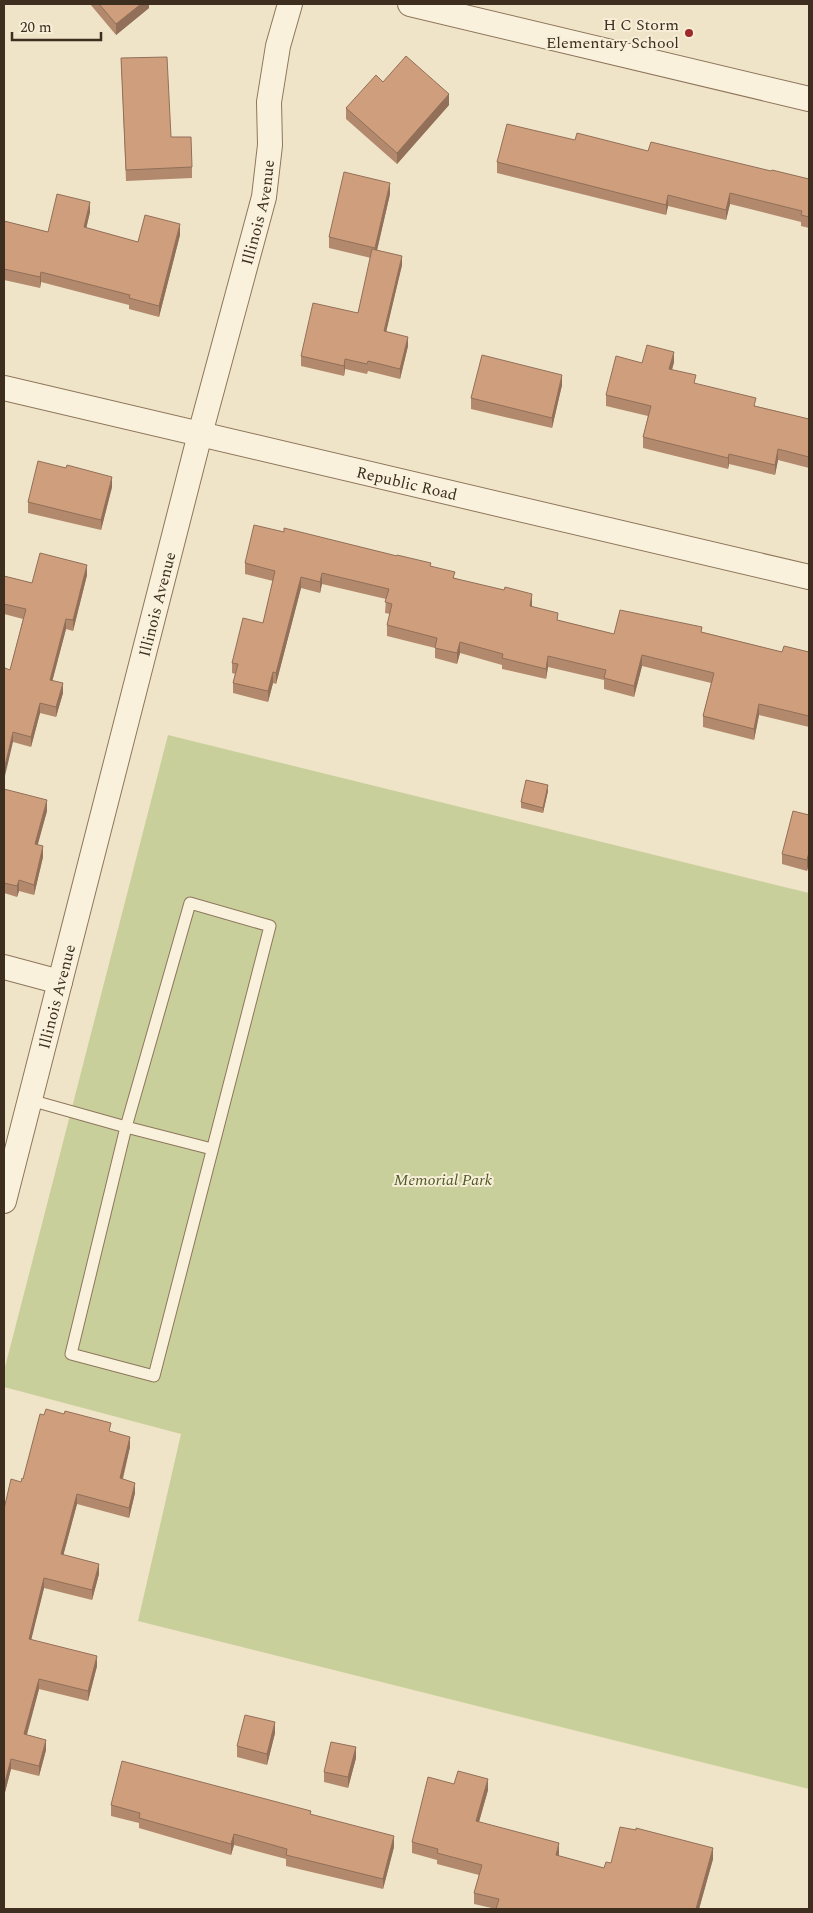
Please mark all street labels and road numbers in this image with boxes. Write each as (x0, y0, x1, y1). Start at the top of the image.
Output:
street label: Illinois Avenue (235, 158, 281, 268)
street label: Republic Road (354, 460, 460, 507)
street label: Illinois Avenue (133, 549, 182, 659)
street label: Illinois Avenue (32, 942, 82, 1052)

